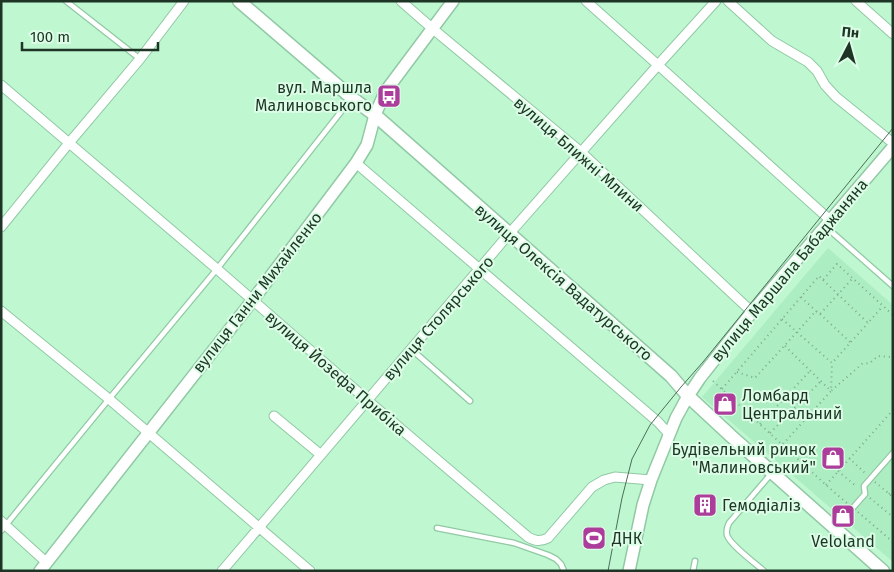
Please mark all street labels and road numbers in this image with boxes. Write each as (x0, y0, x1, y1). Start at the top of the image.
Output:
street label: вулиця Ближні Млини (510, 93, 647, 216)
street label: вулиця Маршала Бабаджаняна (707, 175, 872, 366)
street label: вулиця Олексія Вадатурського (471, 200, 657, 365)
street label: вулиця Ганни Михайленко (189, 208, 326, 376)
street label: вулиця Столярського (379, 252, 498, 384)
street label: вулиця Йозефа Прибіка (261, 307, 410, 440)

